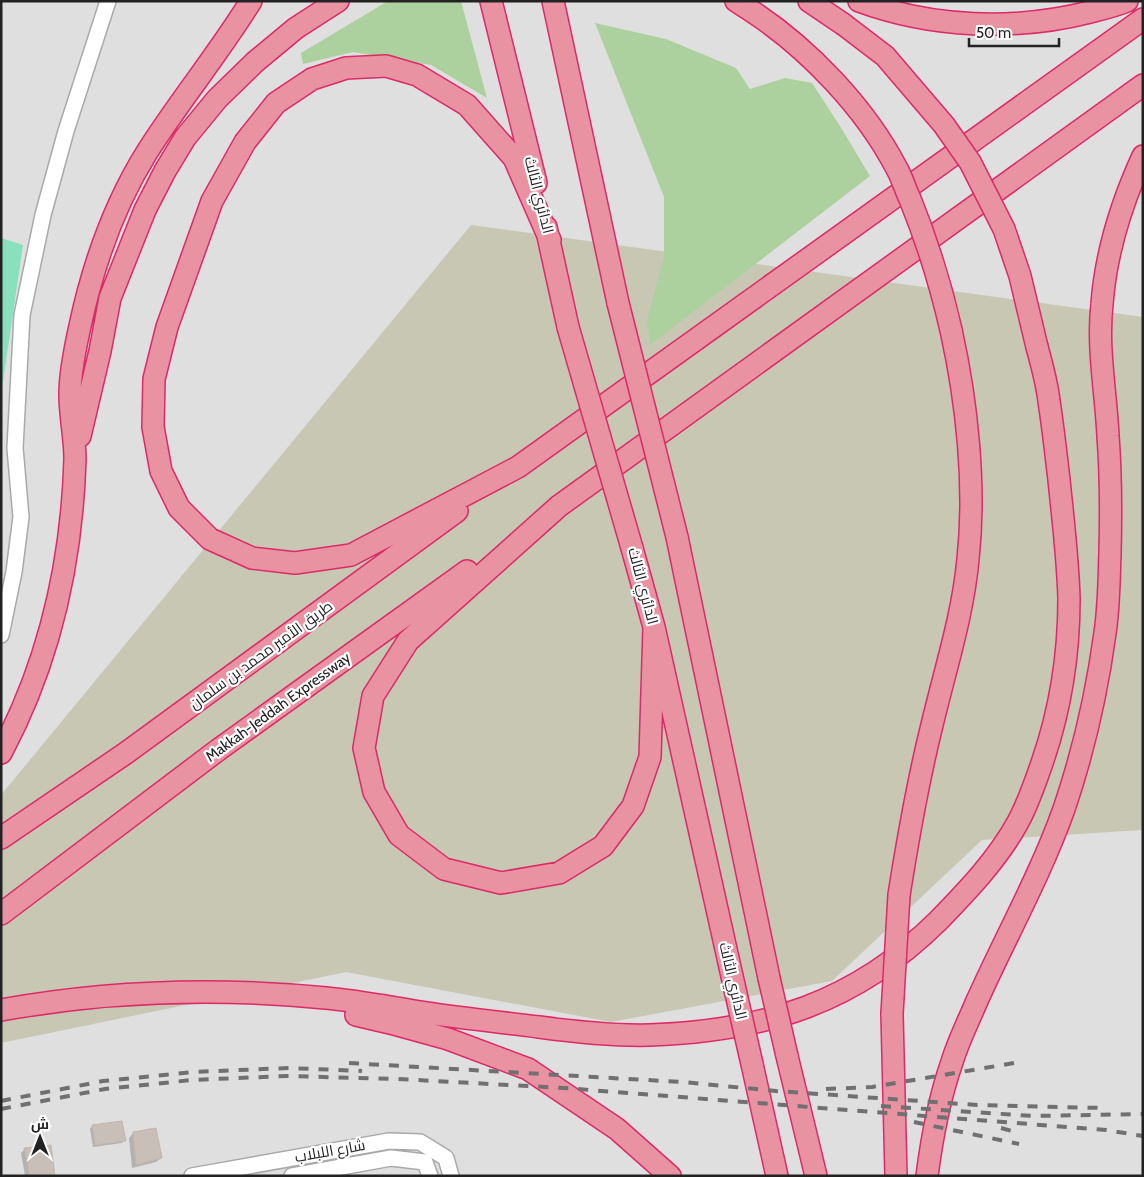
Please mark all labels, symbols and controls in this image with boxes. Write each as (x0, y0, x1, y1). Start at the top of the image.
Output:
scale bar (969, 15, 1059, 47)
text: 50 m (976, 24, 1011, 42)
street label: الدائري الثالث (518, 155, 557, 236)
street label: الدائري الثالث (621, 546, 662, 627)
street label: طريق الأمير محمد بن سلمان (186, 597, 337, 714)
street label: Makkah-Jeddah Expressway (202, 648, 354, 766)
street label: الدائري الثالث (712, 941, 751, 1022)
north arrow (15, 1112, 65, 1162)
text: ش (31, 1115, 49, 1133)
street label: شارع اللبلاب (293, 1136, 367, 1168)

